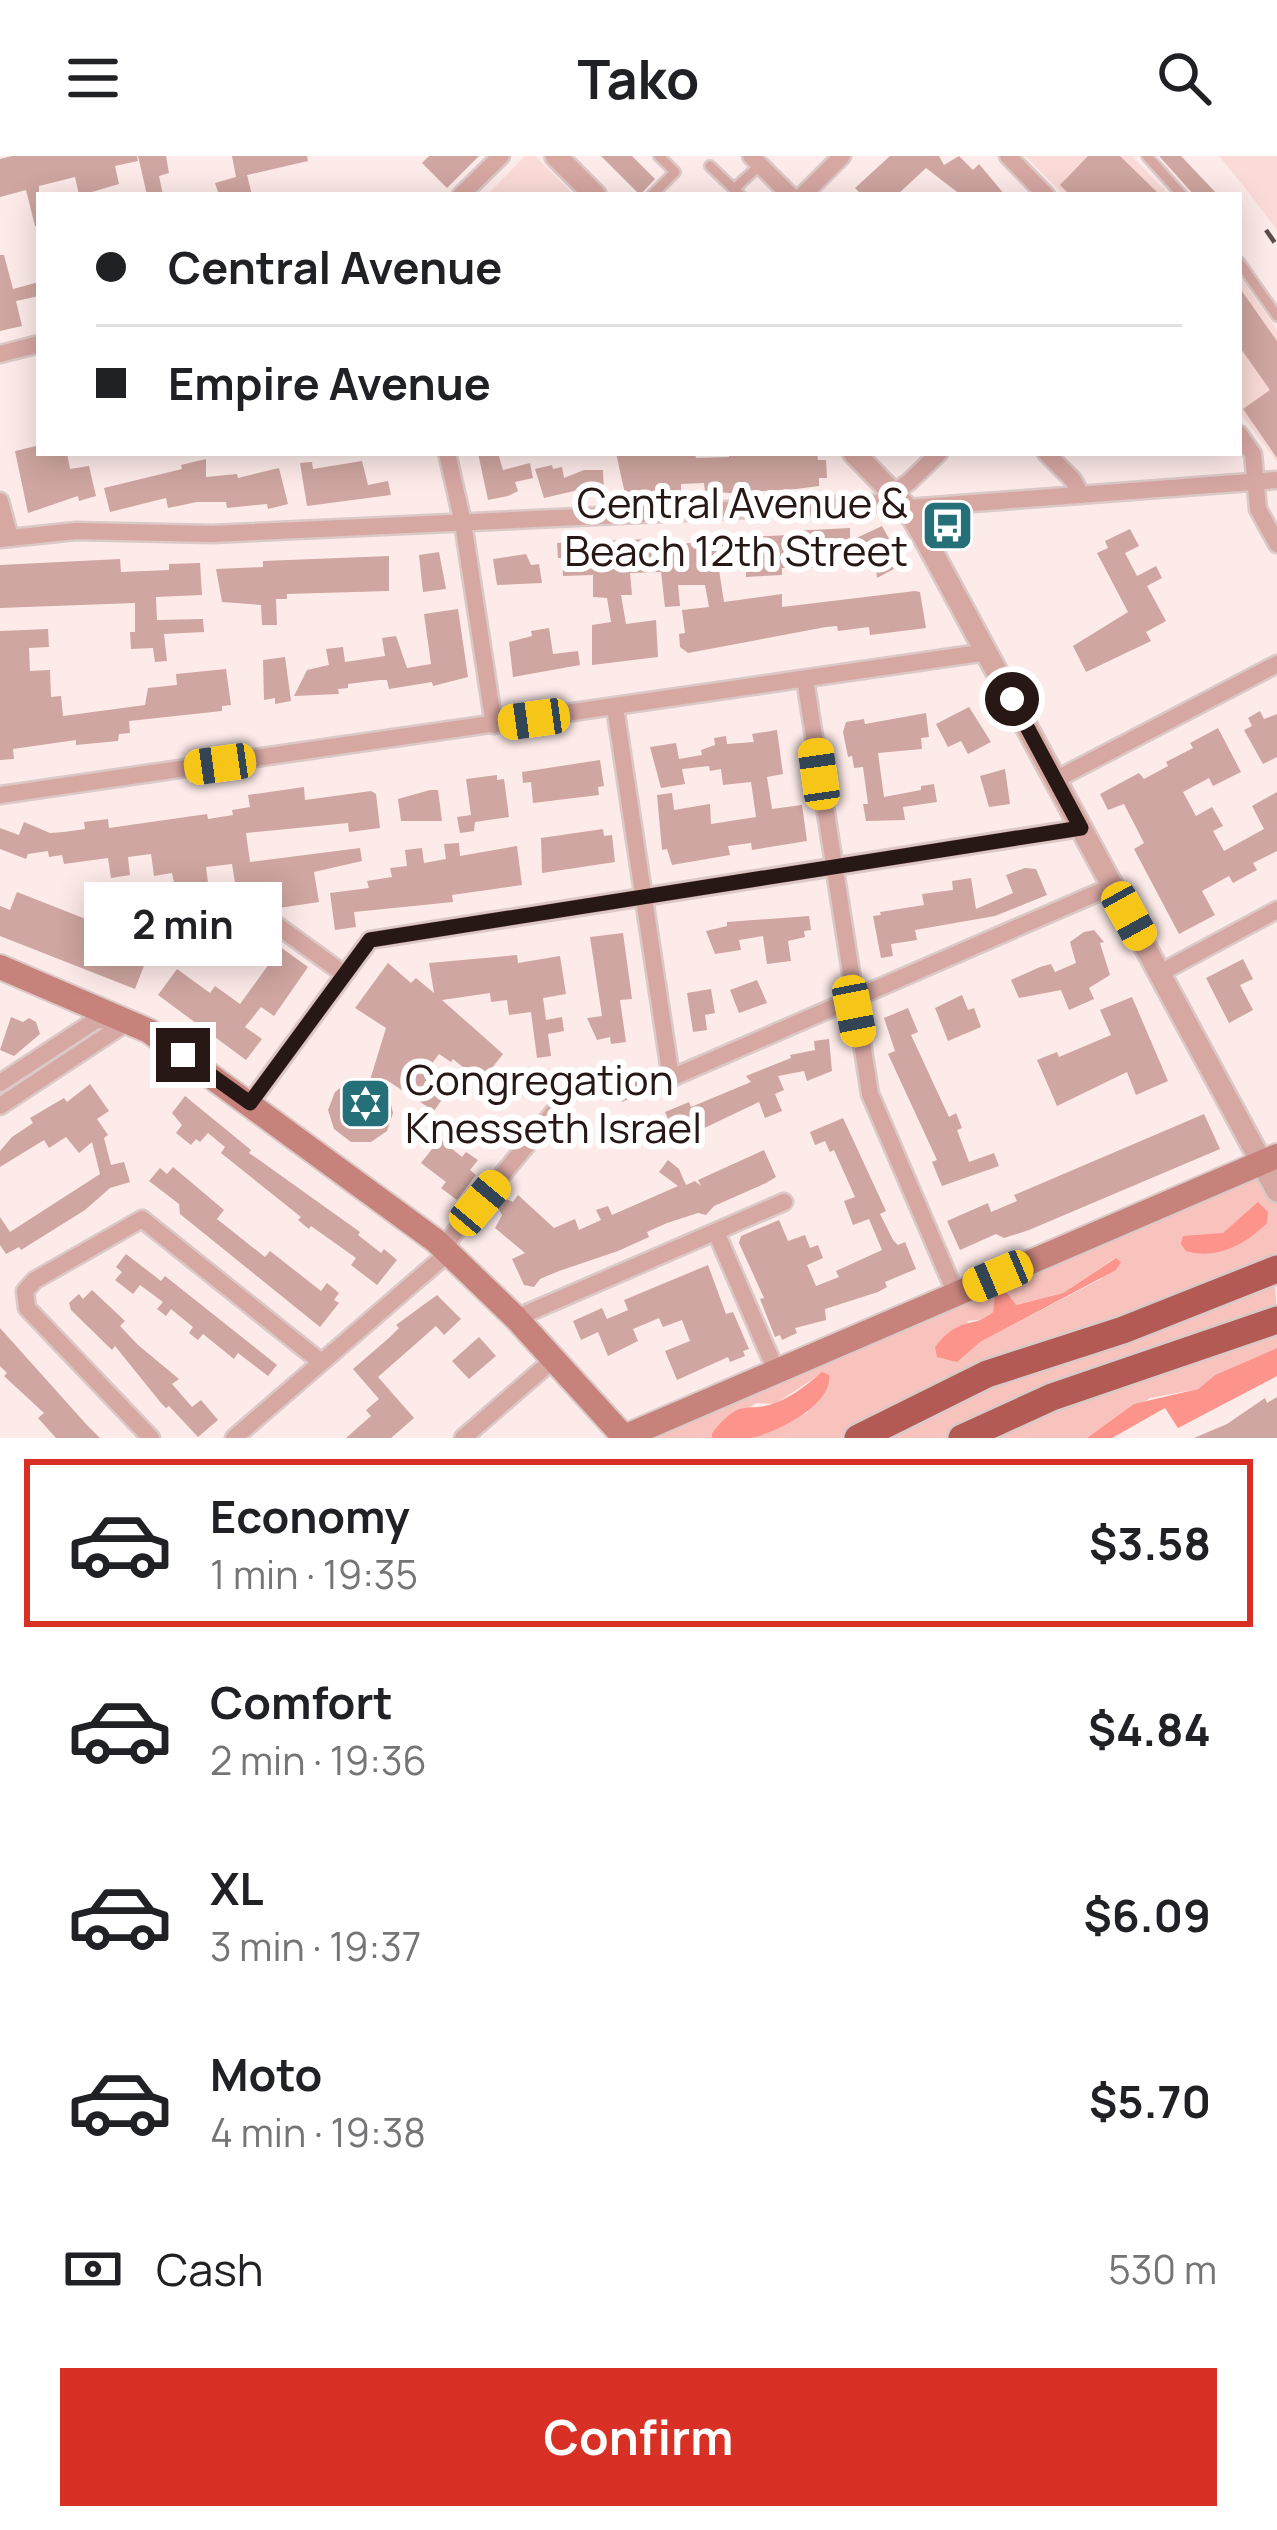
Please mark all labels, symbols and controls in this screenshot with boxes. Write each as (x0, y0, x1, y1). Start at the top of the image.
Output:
text: Tako (578, 41, 699, 115)
icon: menu (60, 45, 126, 111)
icon: search (1151, 45, 1217, 111)
text: Central Avenue (168, 236, 502, 298)
text: Empire Avenue (168, 352, 491, 414)
place label: Central Avenue & Beach 12th Street (564, 473, 908, 579)
bus stop icon: Central Avenue & Beach 12th Street (919, 498, 975, 554)
route start (985, 672, 1039, 726)
car (496, 696, 572, 742)
car (796, 736, 842, 812)
car (182, 741, 258, 787)
car (1096, 876, 1162, 956)
callout: 2 min (84, 881, 282, 965)
text: 2 min (132, 897, 234, 951)
car (829, 972, 879, 1050)
route end (156, 1028, 210, 1082)
place label: Congregation Knesseth Israel (405, 1050, 702, 1156)
synagogue icon: Congregation Knesseth Israel (338, 1075, 394, 1131)
car (443, 1164, 517, 1242)
car (958, 1245, 1038, 1307)
text: Economy (210, 1485, 410, 1547)
icon: car (66, 1489, 174, 1597)
text: $3.58 (1089, 1512, 1211, 1574)
text: 1 min · 19:35 (210, 1547, 418, 1601)
text: Comfort (210, 1671, 393, 1733)
icon: car (66, 1675, 174, 1783)
text: $4.84 (1088, 1698, 1211, 1760)
text: 2 min · 19:36 (210, 1733, 427, 1787)
text: XL (210, 1857, 264, 1919)
icon: car (66, 1861, 174, 1969)
text: $6.09 (1084, 1884, 1211, 1946)
text: 3 min · 19:37 (210, 1919, 421, 1973)
text: Moto (210, 2043, 322, 2105)
icon: car (66, 2047, 174, 2155)
text: $5.70 (1089, 2070, 1211, 2132)
text: 4 min · 19:38 (210, 2105, 426, 2159)
icon: cash (60, 2236, 126, 2302)
text: Cash (156, 2238, 264, 2300)
text: 530 m (1108, 2242, 1217, 2296)
button: Confirm (60, 2368, 1217, 2506)

